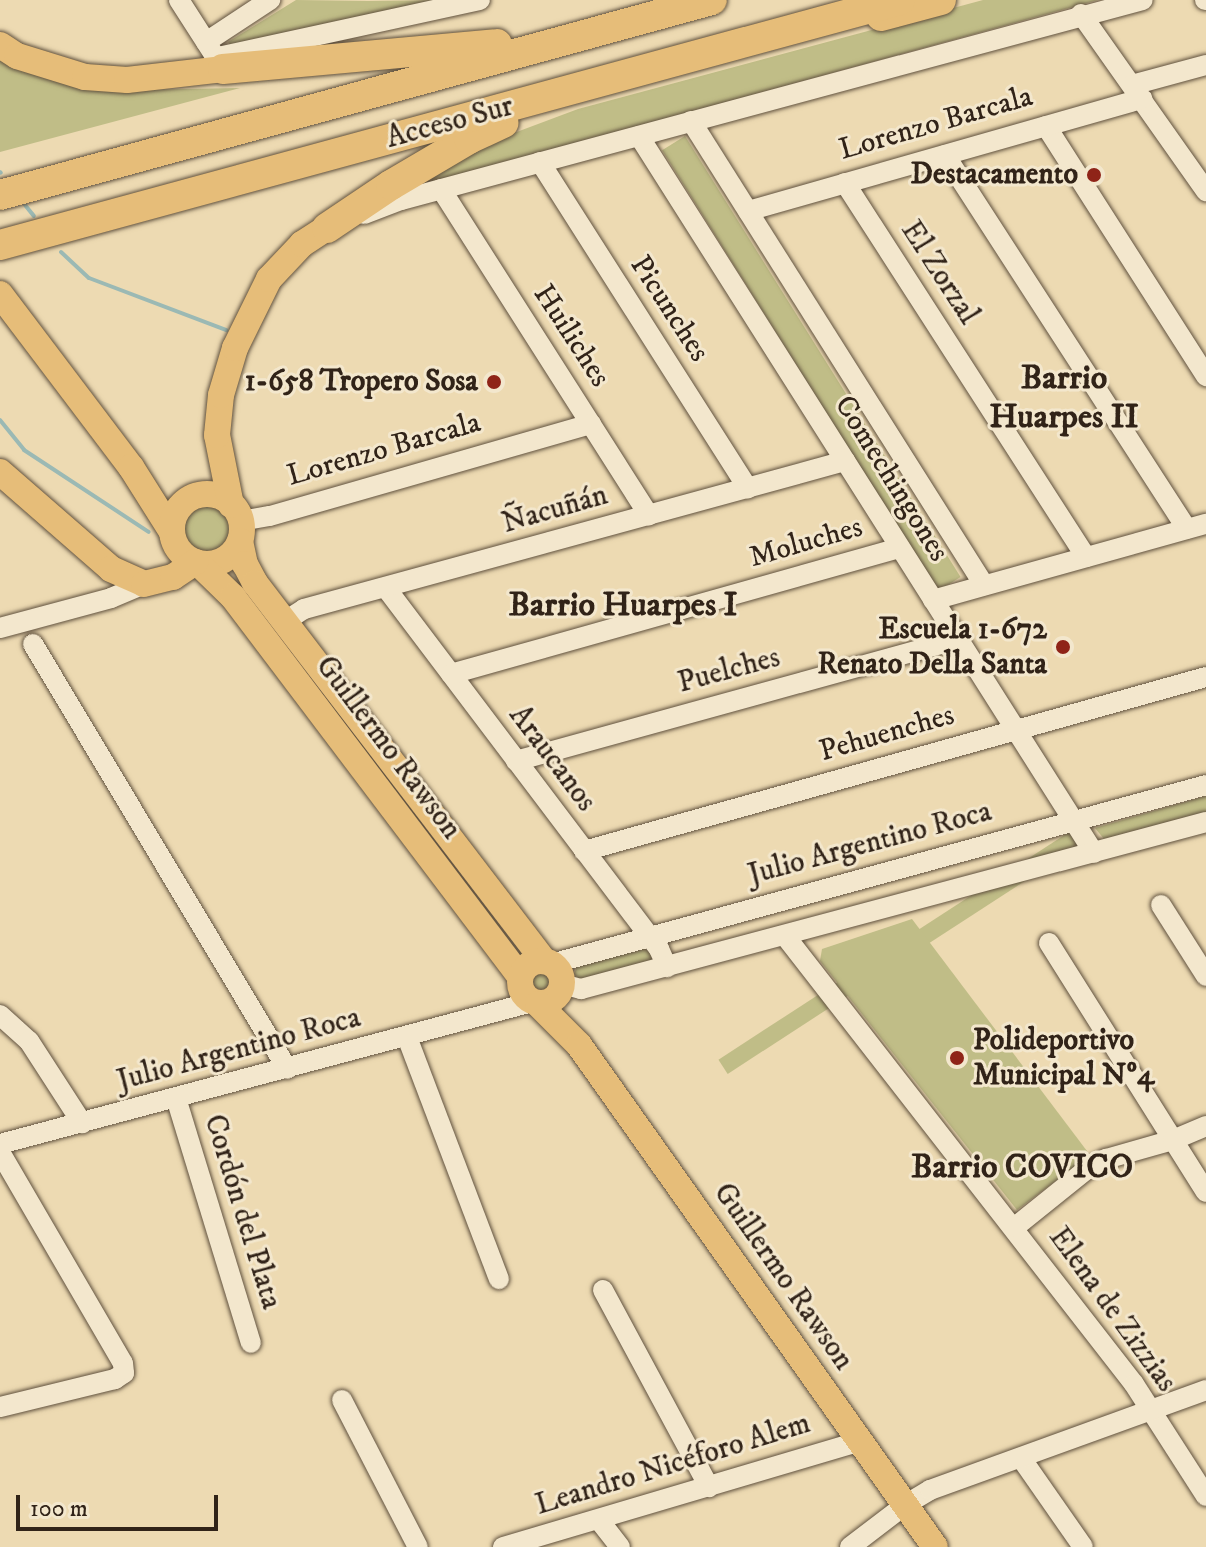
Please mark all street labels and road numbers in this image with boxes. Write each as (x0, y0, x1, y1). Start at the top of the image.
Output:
street label: Lorenzo Barcala (835, 79, 1037, 169)
street label: Acceso Sur (383, 89, 517, 157)
street label: El Zorzal (892, 214, 986, 332)
street label: Picunches (621, 249, 717, 369)
street label: Huiliches (525, 278, 617, 394)
street label: Comechingones (826, 389, 956, 569)
street label: Lorenzo Barcala (283, 405, 485, 495)
street label: Ñacuñán (498, 478, 612, 542)
street label: Moluches (745, 510, 867, 576)
street label: Puelches (674, 640, 784, 702)
street label: Guillermo Rawson (307, 649, 469, 847)
street label: Pehuenches (815, 698, 959, 770)
street label: Araucanos (501, 699, 603, 819)
street label: Julio Argentino Roca (744, 794, 996, 894)
street label: Julio Argentino Roca (113, 1000, 365, 1100)
street label: Cordón del Plata (195, 1110, 289, 1314)
street label: Guillermo Rawson (705, 1176, 861, 1378)
street label: Elena de Zizzias (1040, 1221, 1184, 1399)
street label: Leandro Nicéforo Alem (531, 1406, 815, 1524)

